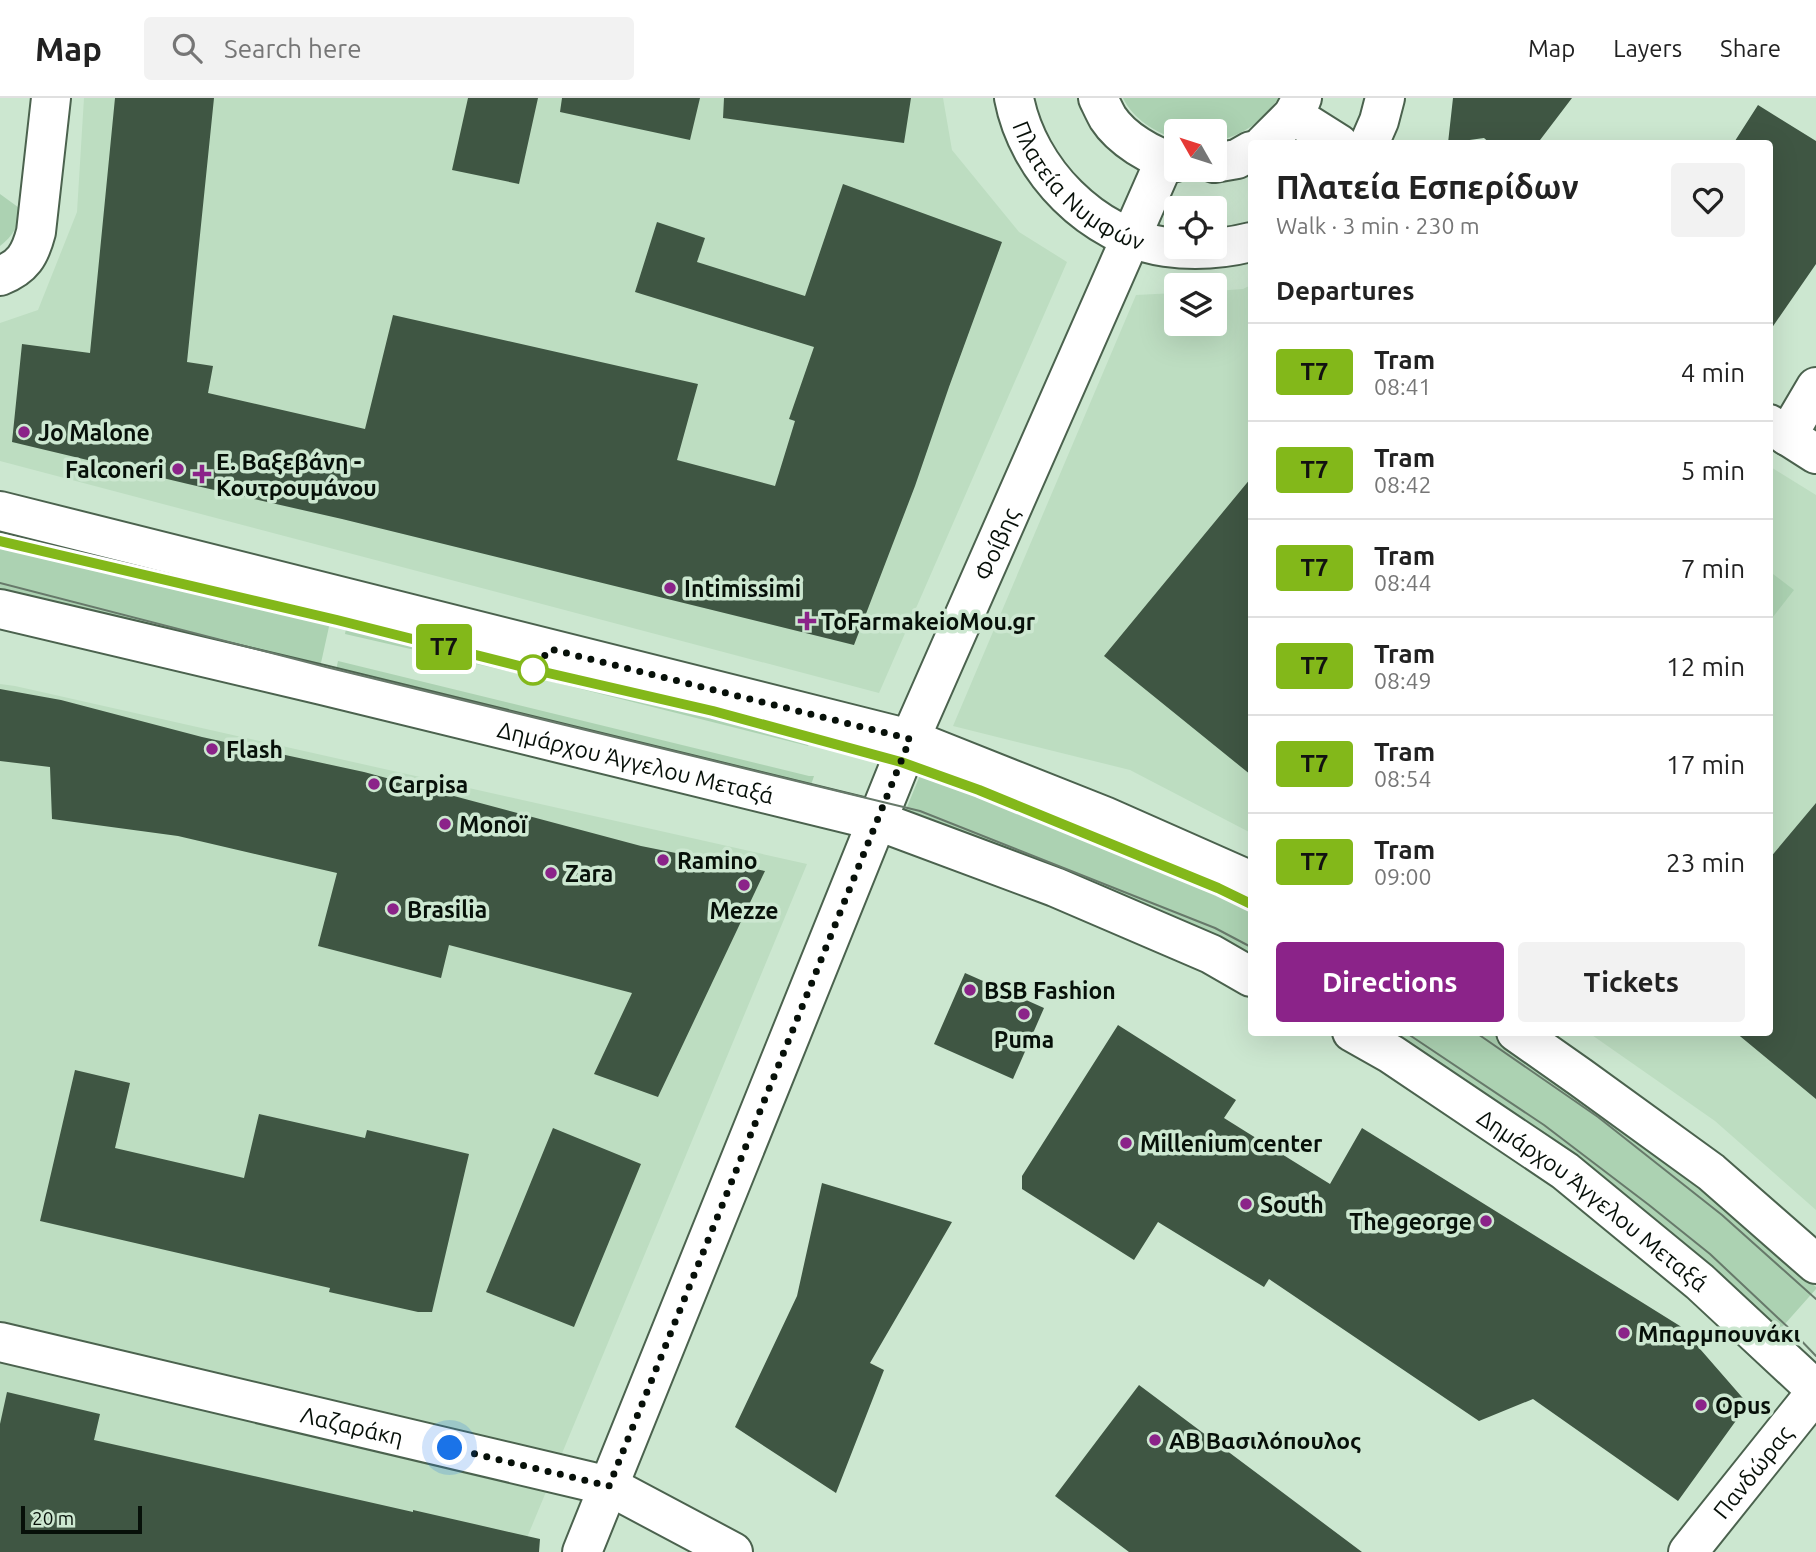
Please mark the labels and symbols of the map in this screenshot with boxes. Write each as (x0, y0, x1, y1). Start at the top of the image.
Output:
street label: Πλατεία Νυμφών (1009, 117, 1148, 254)
north arrow (1164, 119, 1227, 182)
place label: Jo Malone (38, 420, 150, 445)
marker: Jo Malone (16, 424, 32, 440)
place label: Ε. Βαξεβάνη - Κουτρουμάνου (216, 449, 377, 500)
place label: Falconeri (65, 457, 164, 482)
marker: Falconeri (170, 461, 186, 477)
marker: Ε. Βαξεβάνη - Κουτρουμάνου (194, 466, 210, 482)
street label: Φοίβης (969, 504, 1024, 584)
place label: Intimissimi (684, 576, 801, 601)
marker: Intimissimi (662, 580, 678, 596)
place label: ToFarmakeioMou.gr (821, 609, 1036, 634)
marker: ToFarmakeioMou.gr (799, 613, 815, 629)
line badge: Τ7 (412, 624, 476, 670)
unlabelled marker (518, 655, 548, 685)
street label: Δημάρχου Άγγελου Μεταξά (495, 716, 777, 808)
place label: Flash (226, 737, 283, 762)
marker: Flash (204, 741, 220, 757)
place label: Carpisa (388, 772, 468, 797)
marker: Carpisa (366, 776, 382, 792)
place label: Monoï (459, 812, 529, 837)
marker: Monoï (437, 816, 453, 832)
place label: Ramino (677, 848, 758, 873)
marker: Ramino (655, 852, 671, 868)
place label: Zara (565, 861, 613, 886)
marker: Zara (543, 865, 559, 881)
marker: Mezze (736, 877, 752, 893)
place label: Brasilia (407, 897, 487, 922)
place label: Mezze (709, 898, 779, 923)
marker: Brasilia (385, 901, 401, 917)
place label: BSB Fashion (984, 978, 1116, 1003)
marker: BSB Fashion (962, 982, 978, 998)
marker: Puma (1016, 1006, 1032, 1022)
place label: Puma (994, 1027, 1054, 1052)
street label: Δημάρχου Άγγελου Μεταξά (1473, 1104, 1713, 1296)
place label: Millenium center (1140, 1131, 1323, 1156)
marker: Millenium center (1118, 1135, 1134, 1151)
place label: South (1260, 1192, 1324, 1217)
marker: South (1238, 1196, 1254, 1212)
place label: The george (1349, 1209, 1472, 1234)
marker: The george (1478, 1213, 1494, 1229)
place label: Μπαρμπουνάκι (1638, 1321, 1800, 1346)
marker: Μπαρμπουνάκι (1616, 1325, 1632, 1341)
place label: Opus (1715, 1393, 1771, 1418)
marker: Opus (1693, 1397, 1709, 1413)
street label: Λαζαράκη (299, 1401, 406, 1449)
street label: Πανδώρας (1708, 1420, 1798, 1523)
place label: ΑΒ Βασιλόπουλος (1169, 1428, 1361, 1454)
your location (432, 1430, 467, 1465)
marker: ΑΒ Βασιλόπουλος (1147, 1432, 1163, 1448)
scale bar (21, 1503, 142, 1535)

